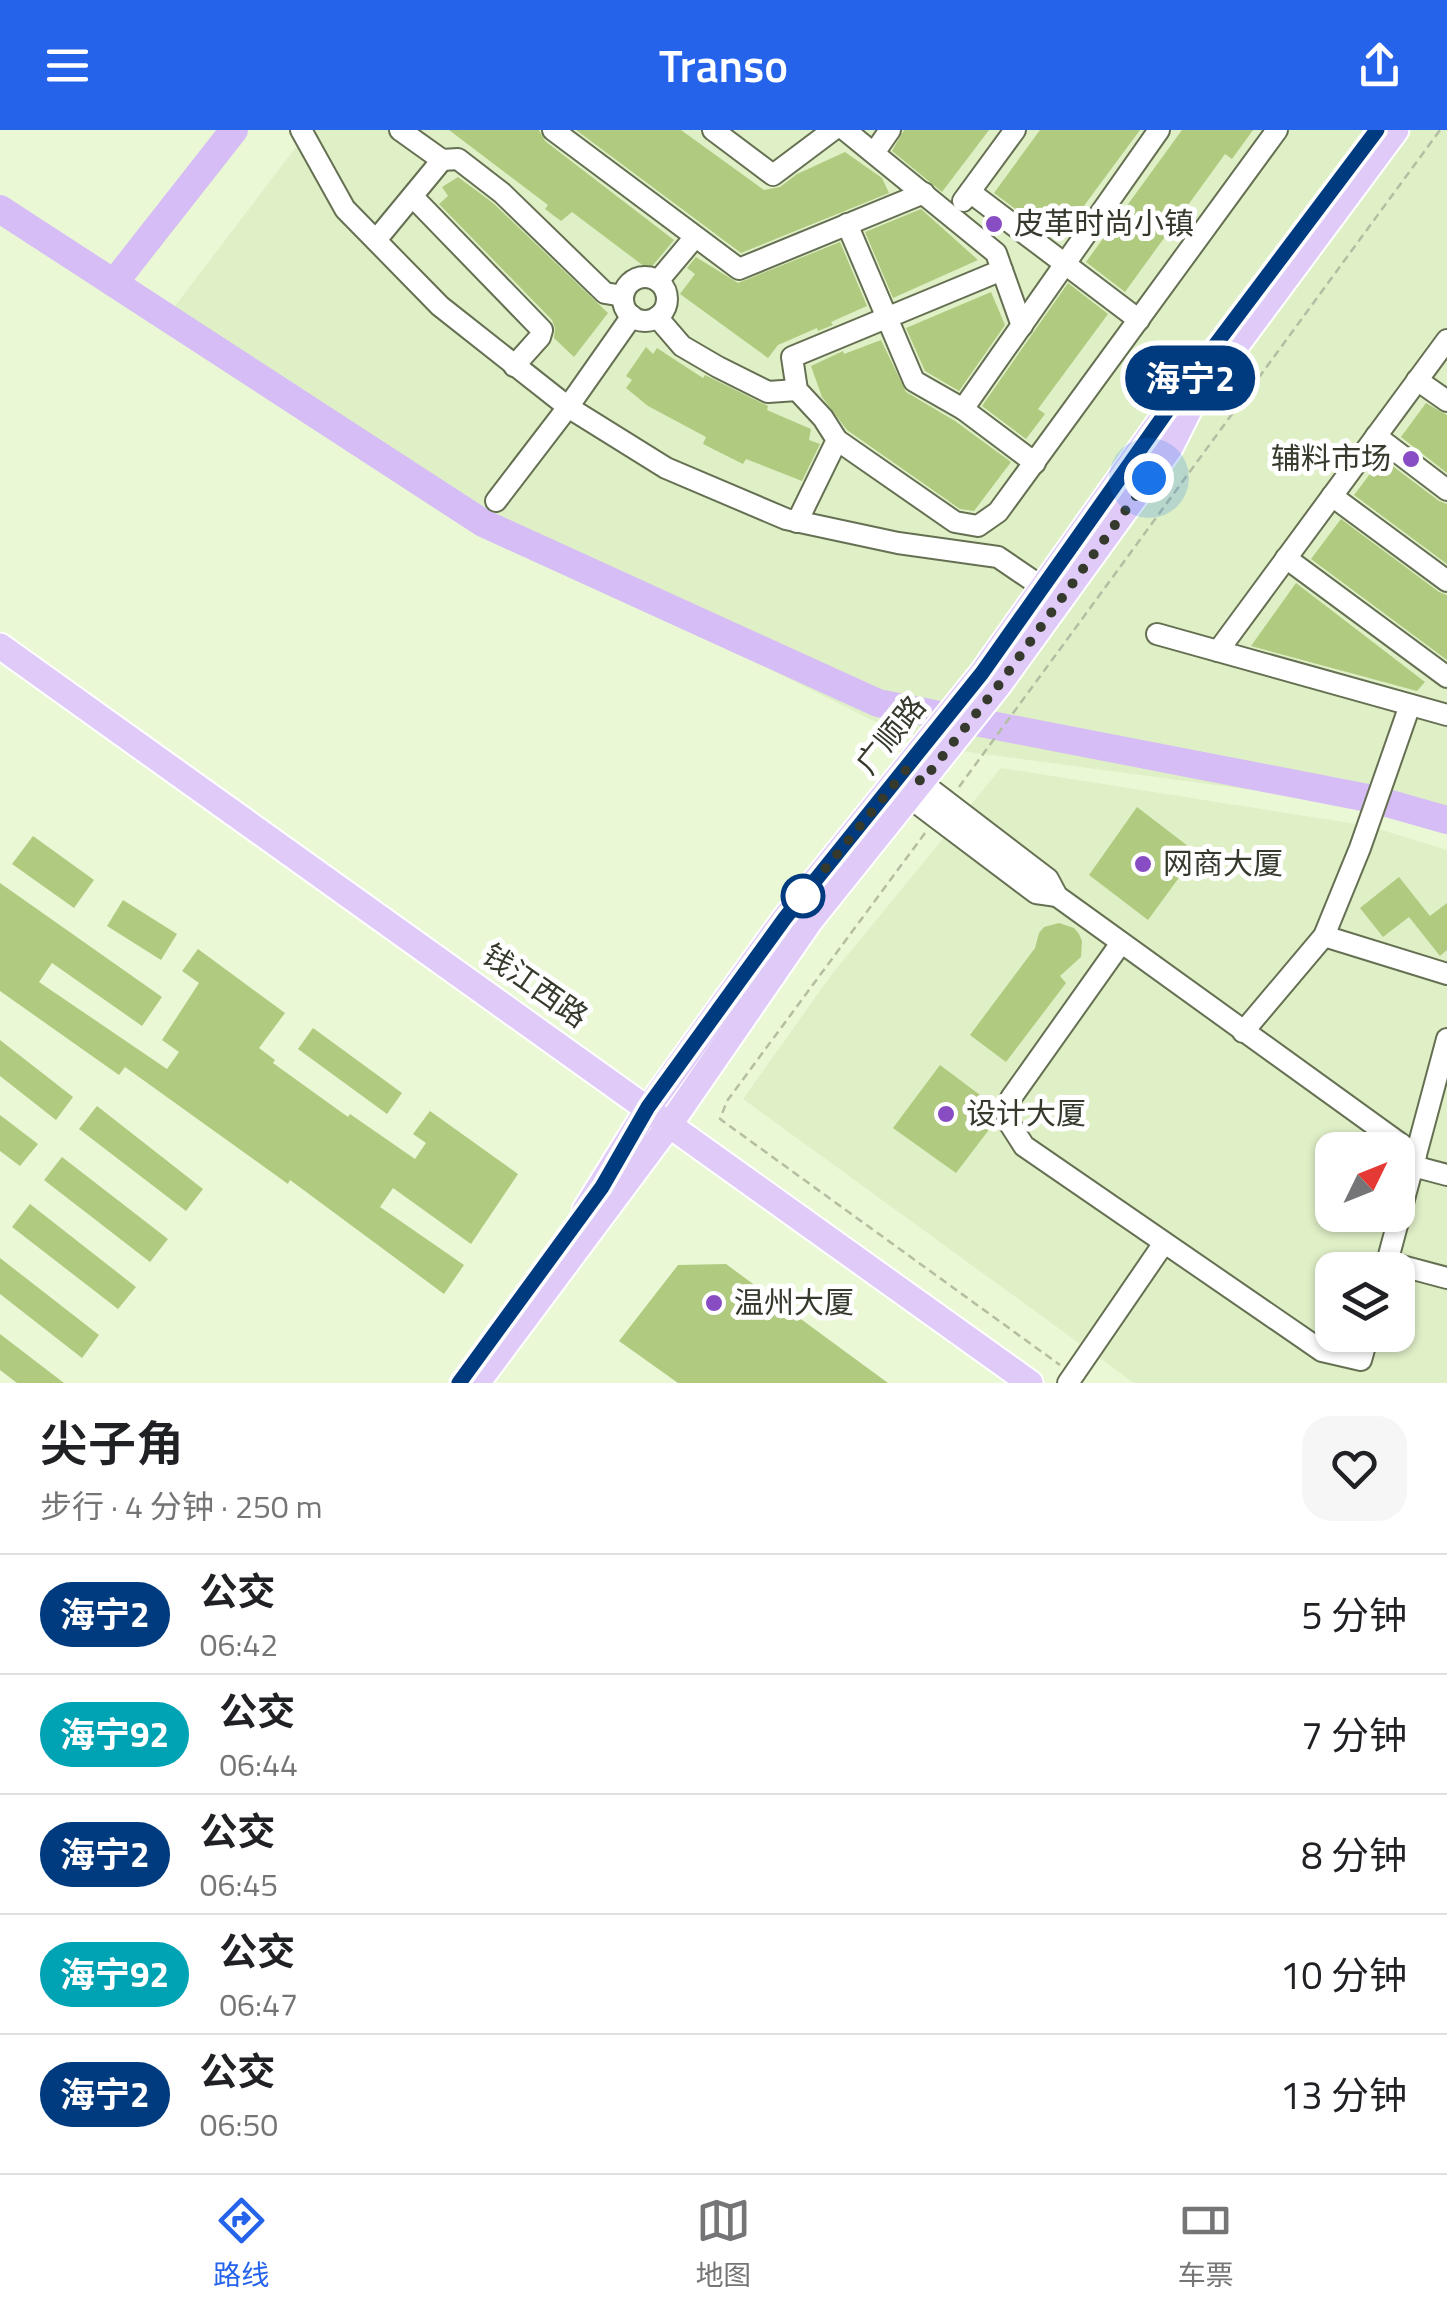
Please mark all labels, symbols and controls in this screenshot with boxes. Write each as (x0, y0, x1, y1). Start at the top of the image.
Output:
text: Transo (659, 31, 788, 99)
icon: menu (40, 38, 95, 93)
icon: share (1352, 38, 1407, 93)
place label: 皮革时尚小镇 (1014, 200, 1194, 246)
marker: 皮革时尚小镇 (983, 213, 1005, 235)
line badge: 海宁2 (1132, 346, 1248, 410)
text: 海宁2 (1145, 351, 1235, 405)
place label: 辅料市场 (1271, 435, 1391, 481)
marker: 辅料市场 (1400, 448, 1422, 470)
your location (1124, 453, 1174, 503)
street label: 广顺路 (844, 685, 936, 784)
place label: 网商大厦 (1163, 840, 1283, 886)
marker: 网商大厦 (1132, 853, 1154, 875)
unlabelled marker (782, 875, 824, 917)
street label: 钱江西路 (473, 932, 598, 1038)
place label: 设计大厦 (966, 1090, 1086, 1136)
marker: 设计大厦 (935, 1103, 957, 1125)
north arrow (1315, 1132, 1415, 1232)
map controls (1315, 1132, 1415, 1352)
button: layers (1315, 1252, 1415, 1352)
place label: 温州大厦 (734, 1279, 854, 1325)
marker: 温州大厦 (703, 1292, 725, 1314)
text: 尖子角 (40, 1407, 184, 1480)
button: heart (1302, 1416, 1407, 1521)
text: 步行 · 4 分钟 · 250 m (40, 1482, 323, 1530)
text: 公交 (200, 1562, 276, 1620)
text: 5 分钟 (1301, 1586, 1407, 1644)
text: 海宁2 (60, 1587, 150, 1641)
text: 06:42 (200, 1620, 278, 1668)
text: 公交 (219, 1682, 295, 1740)
text: 7 分钟 (1301, 1706, 1407, 1764)
text: 海宁92 (60, 1707, 169, 1761)
text: 06:44 (219, 1740, 298, 1788)
text: 公交 (200, 1802, 276, 1860)
text: 8 分钟 (1301, 1826, 1407, 1884)
text: 海宁2 (60, 1827, 150, 1881)
text: 06:45 (200, 1860, 278, 1908)
text: 公交 (219, 1922, 295, 1980)
text: 10 分钟 (1280, 1946, 1407, 2004)
text: 海宁92 (60, 1947, 169, 2001)
text: 06:47 (219, 1980, 298, 2028)
text: 公交 (200, 2042, 276, 2100)
text: 13 分钟 (1280, 2066, 1407, 2124)
text: 海宁2 (60, 2067, 150, 2121)
text: 06:50 (200, 2100, 278, 2148)
tab: 路线 (213, 2193, 269, 2296)
tab: 地图 (695, 2193, 752, 2296)
tab: 车票 (1178, 2193, 1234, 2296)

